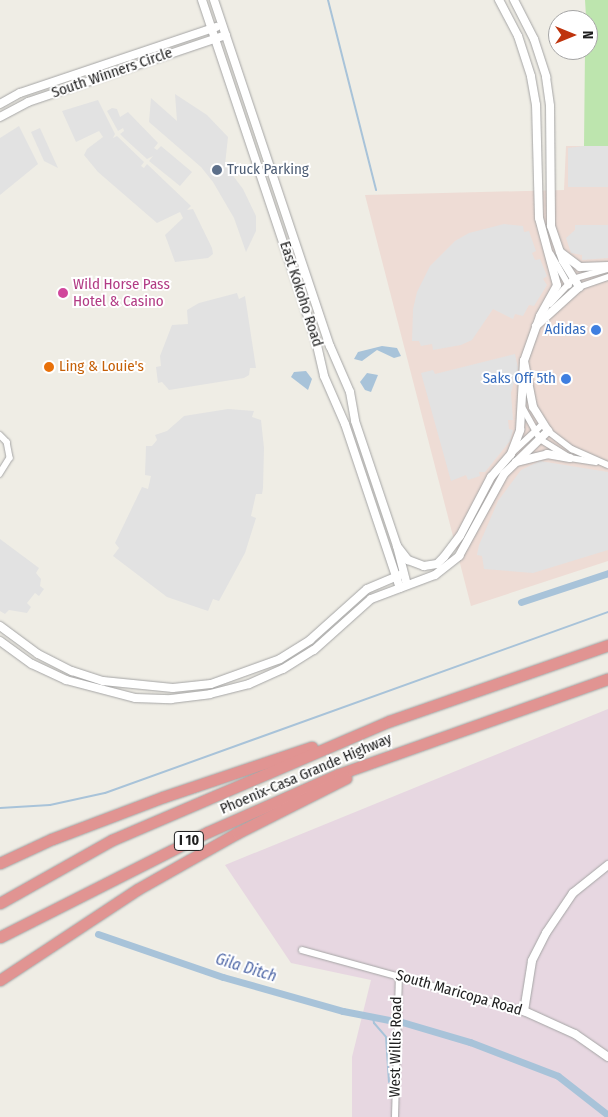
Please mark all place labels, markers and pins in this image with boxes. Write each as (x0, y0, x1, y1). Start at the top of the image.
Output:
place label: Truck Parking (227, 161, 309, 179)
marker: Truck Parking (211, 164, 223, 176)
place label: Wild Horse Pass Hotel & Casino (73, 275, 170, 310)
marker: Wild Horse Pass Hotel & Casino (57, 287, 69, 299)
place label: Adidas (545, 321, 586, 339)
marker: Adidas (590, 324, 602, 336)
place label: Ling & Louie's (59, 358, 144, 376)
marker: Ling & Louie's (43, 361, 55, 373)
place label: Saks Off 5th (483, 370, 556, 388)
marker: Saks Off 5th (560, 373, 572, 385)

